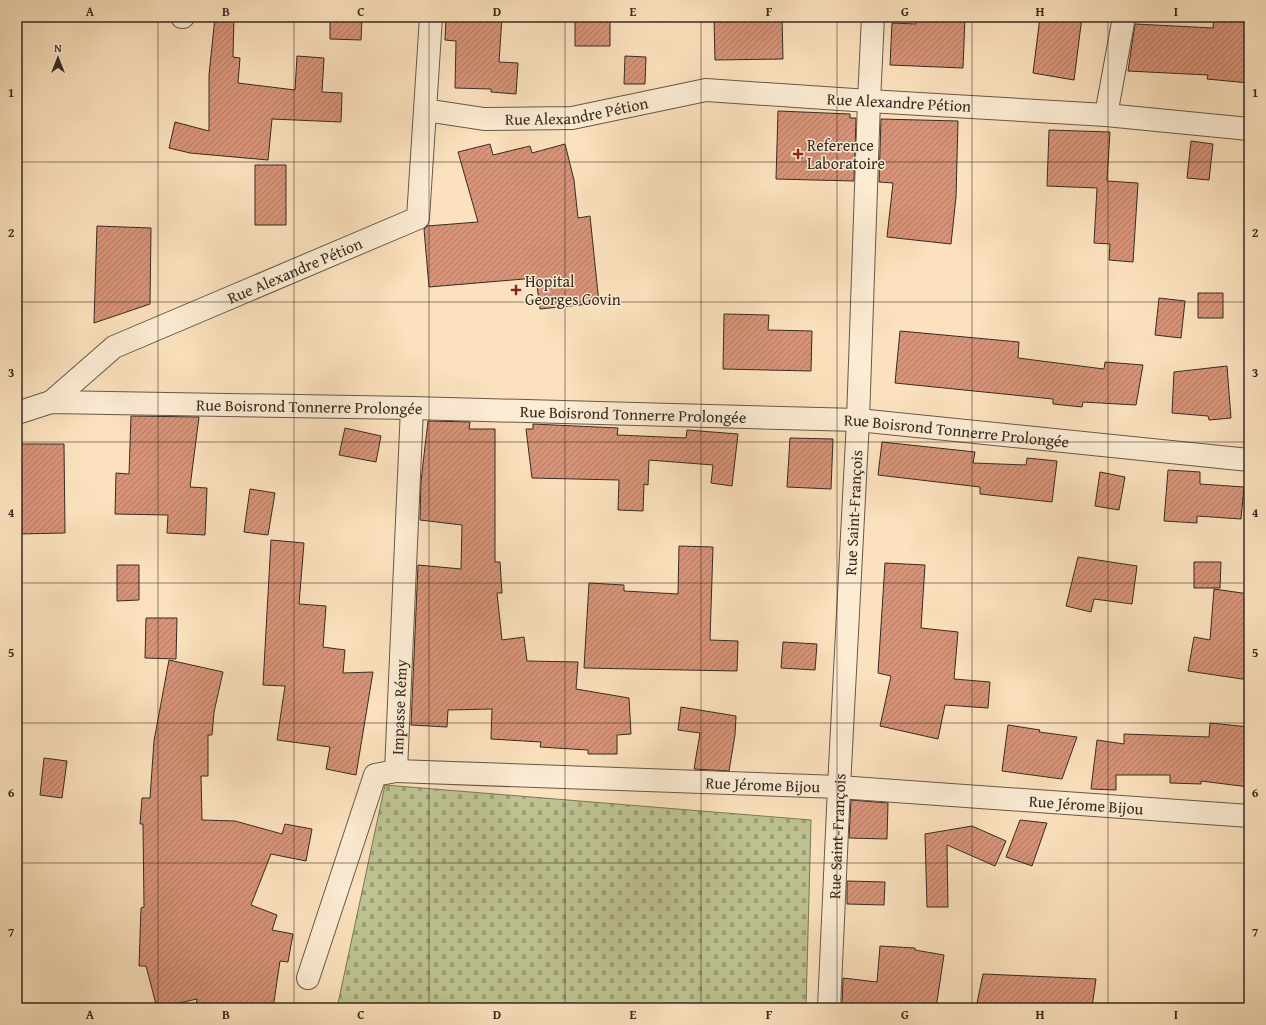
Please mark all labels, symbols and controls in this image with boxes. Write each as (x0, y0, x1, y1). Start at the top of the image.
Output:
text: A (86, 2, 95, 21)
text: B (222, 2, 230, 21)
text: C (357, 2, 365, 21)
text: D (493, 2, 501, 21)
text: E (630, 2, 637, 21)
text: F (766, 2, 773, 21)
text: G (901, 2, 909, 21)
text: H (1035, 2, 1045, 21)
text: I (1174, 2, 1178, 21)
north arrow (38, 38, 78, 78)
text: N (54, 40, 62, 56)
text: 1 (8, 83, 14, 102)
text: 1 (1252, 83, 1258, 102)
street label: Rue Alexandre Pétion (826, 86, 972, 118)
street label: Rue Alexandre Pétion (505, 90, 650, 131)
place label: Reference Laboratoire (807, 133, 885, 175)
marker: Reference Laboratoire (792, 148, 804, 160)
text: 2 (8, 223, 15, 242)
text: 2 (1252, 223, 1259, 242)
street label: Rue Alexandre Pétion (224, 231, 366, 310)
place label: Hopital Georges Govin (525, 269, 621, 311)
marker: Hopital Georges Govin (510, 284, 522, 296)
text: 3 (8, 363, 14, 382)
text: 3 (1252, 363, 1258, 382)
street label: Rue Boisrond Tonnerre Prolongée (196, 392, 423, 420)
street label: Rue Boisrond Tonnerre Prolongée (520, 399, 747, 429)
street label: Rue Boisrond Tonnerre Prolongée (844, 408, 1070, 454)
street label: Rue Saint-François (838, 449, 868, 576)
text: 4 (8, 503, 15, 522)
text: 4 (1252, 503, 1259, 522)
text: 5 (8, 643, 15, 662)
text: 5 (1252, 643, 1259, 662)
street label: Impasse Rémy (385, 659, 413, 756)
street label: Rue Jérome Bijou (705, 770, 821, 798)
street label: Rue Saint-François (822, 773, 852, 900)
text: 6 (8, 783, 15, 802)
text: 6 (1252, 783, 1259, 802)
street label: Rue Jérome Bijou (1028, 788, 1145, 821)
text: 7 (8, 923, 15, 942)
text: 7 (1252, 923, 1259, 942)
text: A (86, 1005, 95, 1024)
text: B (222, 1005, 230, 1024)
text: C (357, 1005, 365, 1024)
text: D (493, 1005, 501, 1024)
text: E (630, 1005, 637, 1024)
text: F (766, 1005, 773, 1024)
text: G (901, 1005, 909, 1024)
text: H (1035, 1005, 1045, 1024)
text: I (1174, 1005, 1178, 1024)

